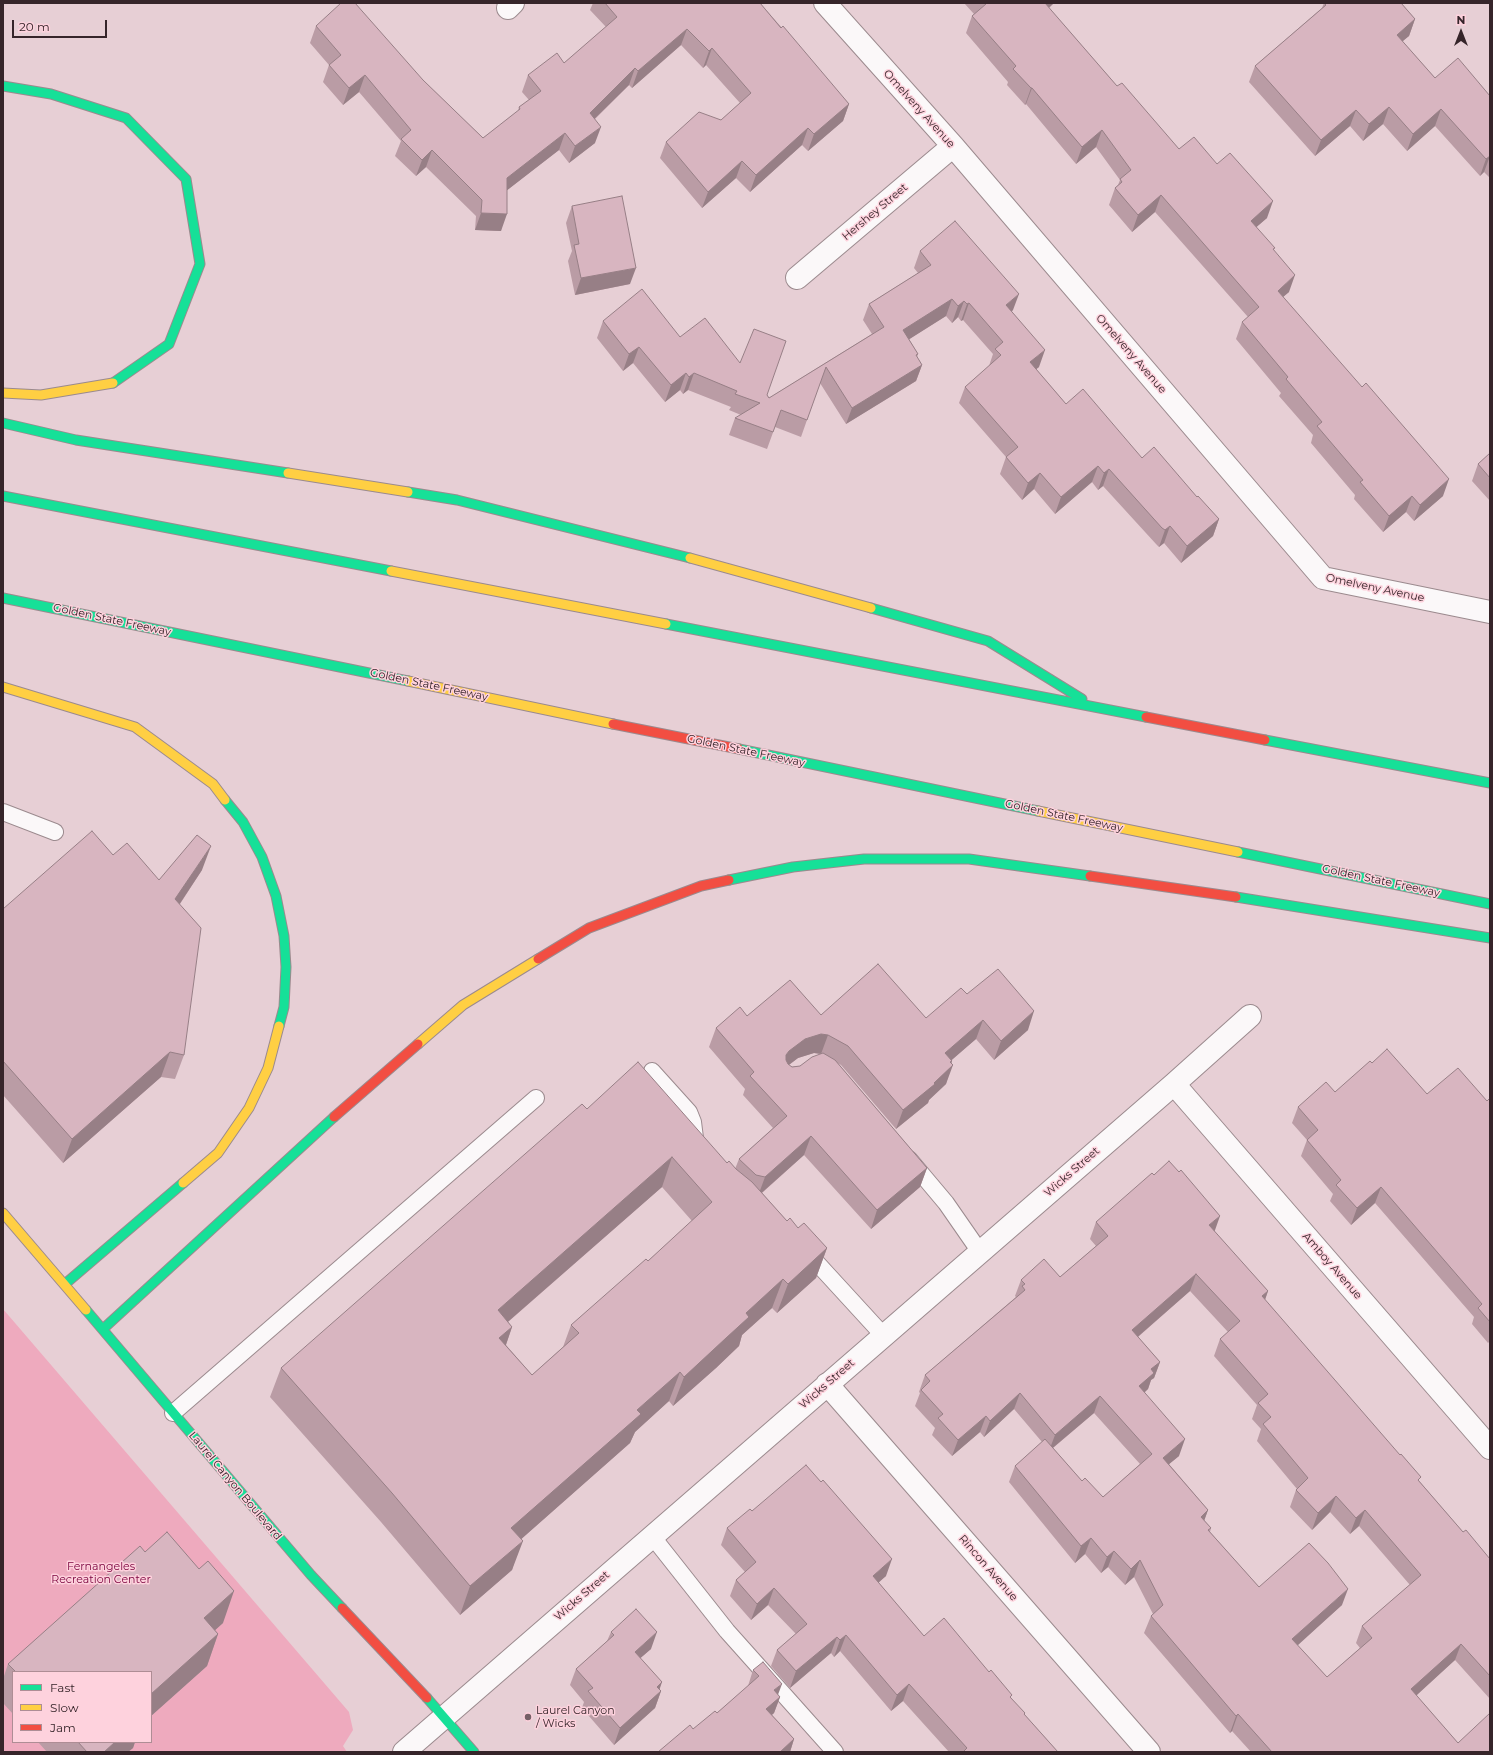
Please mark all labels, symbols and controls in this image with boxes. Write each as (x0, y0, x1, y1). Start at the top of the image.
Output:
scale bar (14, 12, 109, 38)
north arrow (1441, 12, 1481, 52)
text: N (1457, 13, 1465, 27)
text: 20 m (19, 19, 50, 34)
street label: Omelveny Avenue (880, 67, 958, 151)
street label: Hershey Street (840, 181, 910, 243)
street label: Omelveny Avenue (1093, 312, 1169, 396)
street label: Omelveny Avenue (1324, 571, 1426, 605)
street label: Golden State Freeway (52, 601, 172, 639)
street label: Golden State Freeway (369, 666, 489, 704)
street label: Golden State Freeway (686, 732, 806, 770)
street label: Golden State Freeway (1004, 797, 1124, 835)
street label: Golden State Freeway (1321, 862, 1441, 900)
street label: Wicks Street (1042, 1144, 1102, 1200)
street label: Amboy Avenue (1299, 1230, 1365, 1302)
street label: Wicks Street (797, 1356, 857, 1412)
street label: Laurel Canyon Boulevard (186, 1429, 284, 1543)
street label: Rincon Avenue (956, 1532, 1020, 1604)
park label: Fernangeles Recreation Center (51, 1560, 151, 1586)
street label: Wicks Street (552, 1568, 612, 1624)
legend (12, 1671, 152, 1743)
text: Fast (50, 1680, 75, 1695)
text: Slow (50, 1700, 79, 1715)
place label: Laurel Canyon / Wicks (536, 1704, 615, 1730)
marker: Laurel Canyon / Wicks (523, 1712, 533, 1722)
text: Jam (50, 1720, 76, 1735)

